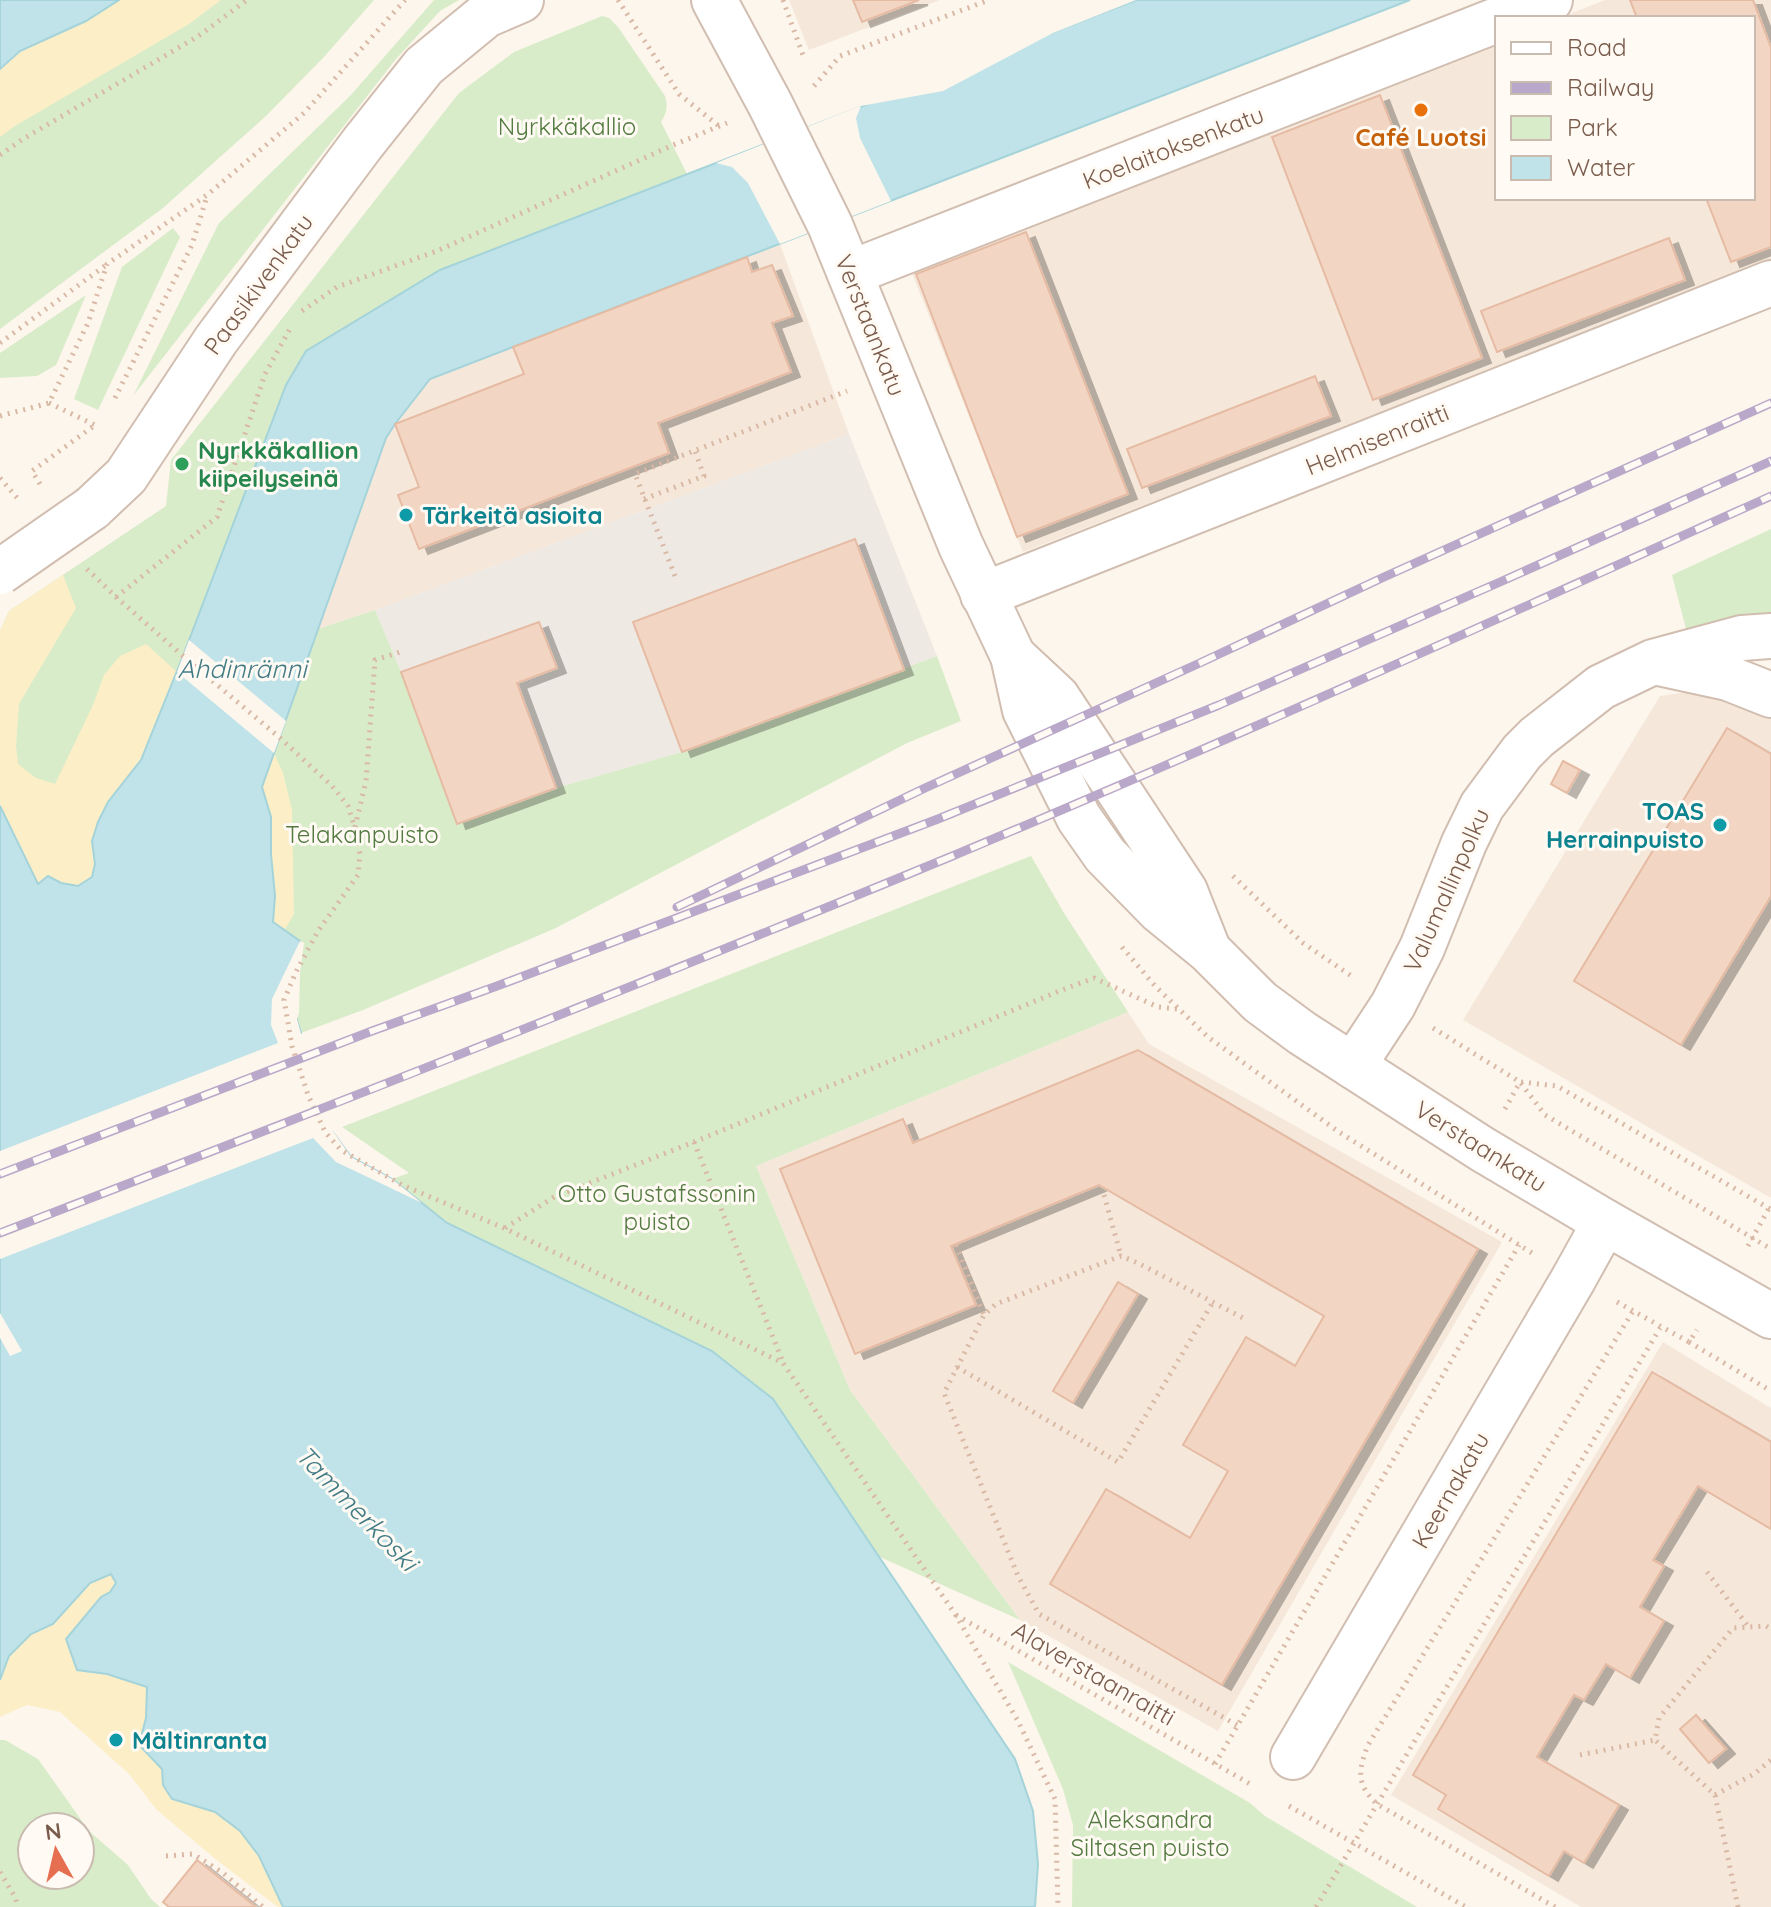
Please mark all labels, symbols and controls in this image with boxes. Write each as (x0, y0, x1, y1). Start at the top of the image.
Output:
legend (1495, 16, 1755, 200)
text: Road (1567, 32, 1627, 62)
text: Railway (1567, 72, 1654, 102)
street label: Koelaitoksenkatu (1078, 99, 1268, 195)
marker: Café Luotsi (1412, 101, 1430, 119)
park label: Nyrkkäkallio (498, 111, 636, 141)
text: Park (1567, 112, 1618, 142)
place label: Café Luotsi (1356, 122, 1486, 152)
text: Water (1567, 152, 1635, 182)
street label: Paasikivenkatu (197, 208, 319, 360)
street label: Verstaankatu (829, 250, 913, 400)
street label: Helmisenraitti (1301, 397, 1453, 481)
place label: Nyrkkäkallion kiipeilyseinä (198, 435, 359, 493)
marker: Nyrkkäkallion kiipeilyseinä (173, 455, 191, 473)
place label: Tärkeitä asioita (422, 500, 603, 530)
marker: Tärkeitä asioita (397, 506, 415, 524)
water label: Ahdinränni (177, 652, 310, 685)
place label: TOAS Herrainpuisto (1546, 796, 1704, 854)
street label: Valumallinpolku (1396, 803, 1496, 977)
marker: TOAS Herrainpuisto (1711, 816, 1729, 834)
park label: Telakanpuisto (285, 819, 439, 849)
street label: Verstaankatu (1409, 1094, 1553, 1198)
park label: Otto Gustafssonin puisto (558, 1178, 756, 1236)
street label: Keernakatu (1405, 1426, 1495, 1554)
water label: Tammerkoski (289, 1438, 427, 1580)
street label: Alaverstaanraitti (1007, 1614, 1181, 1732)
place label: Mältinranta (132, 1725, 267, 1755)
marker: Mältinranta (107, 1731, 125, 1749)
park label: Aleksandra Siltasen puisto (1070, 1804, 1230, 1862)
north arrow (16, 1811, 96, 1891)
text: N (43, 1816, 63, 1846)

